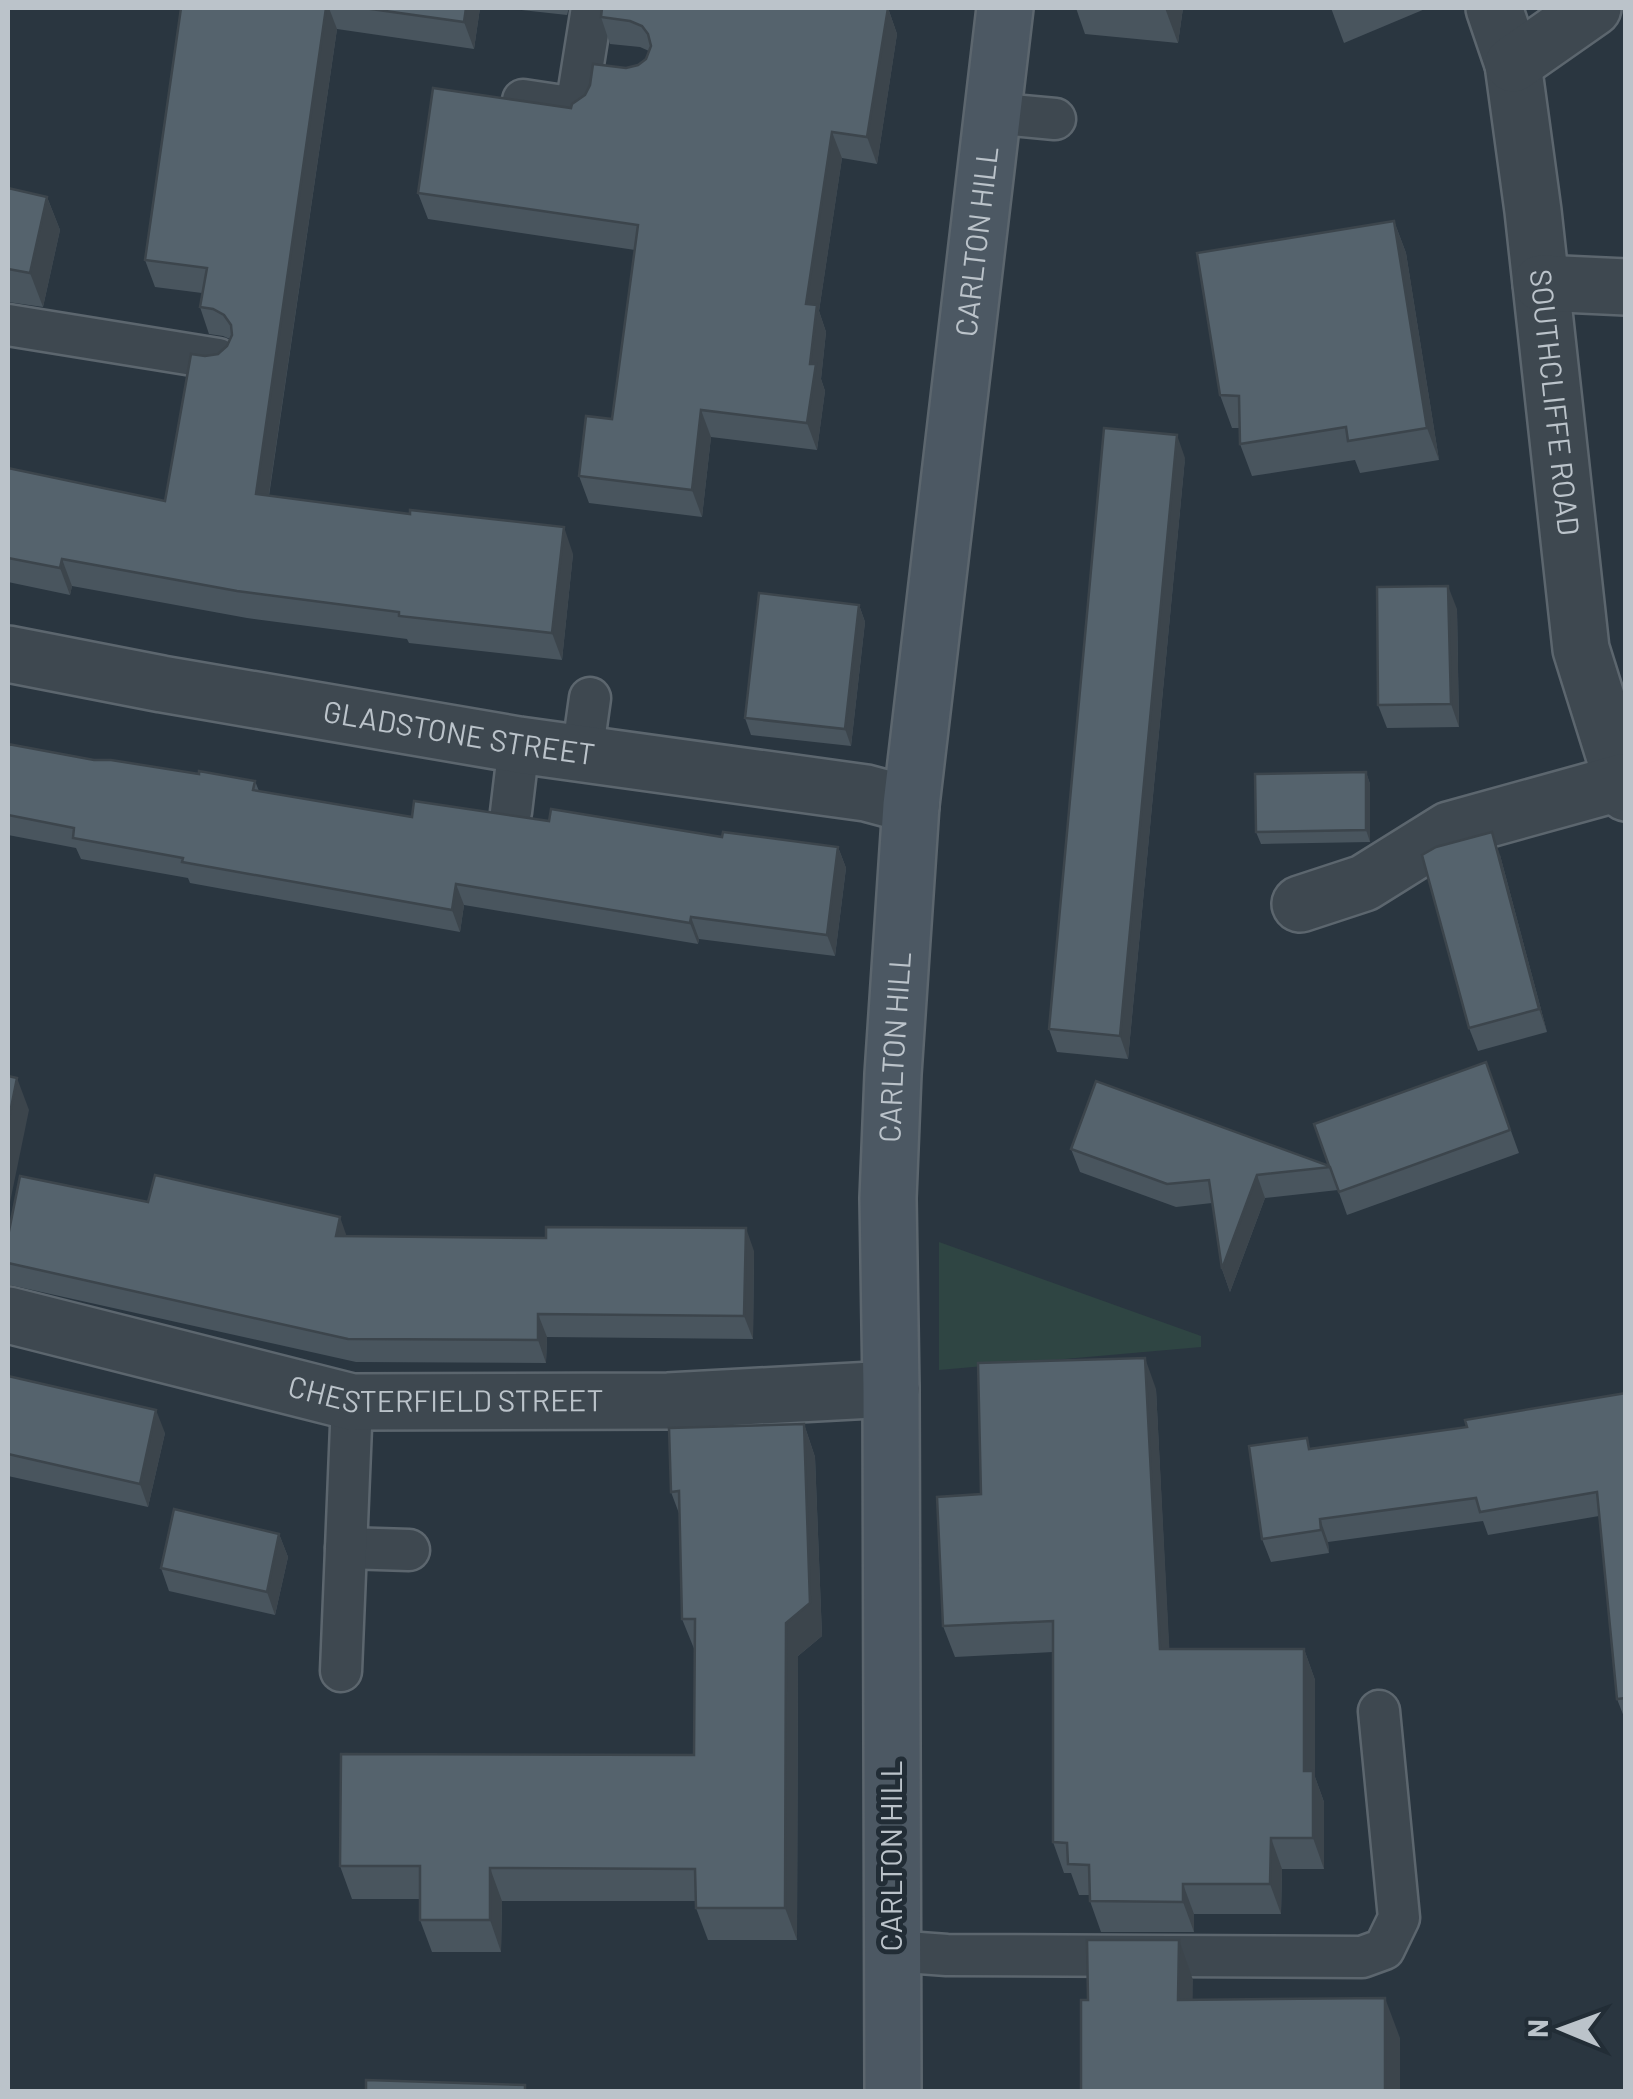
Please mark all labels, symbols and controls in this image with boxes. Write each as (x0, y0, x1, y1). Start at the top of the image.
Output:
street label: CARLTON HILL (946, 144, 1005, 338)
street label: SOUTHCLIFFE ROAD (1523, 267, 1588, 537)
street label: GLADSTONE STREET (321, 692, 597, 771)
street label: CARLTON HILL (870, 950, 917, 1143)
street label: CHESTERFIELD STREET (285, 1367, 604, 1419)
street label: CARLTON HILL (872, 1760, 908, 1952)
north arrow (1513, 1979, 1613, 2079)
text: N (1520, 2019, 1554, 2038)

